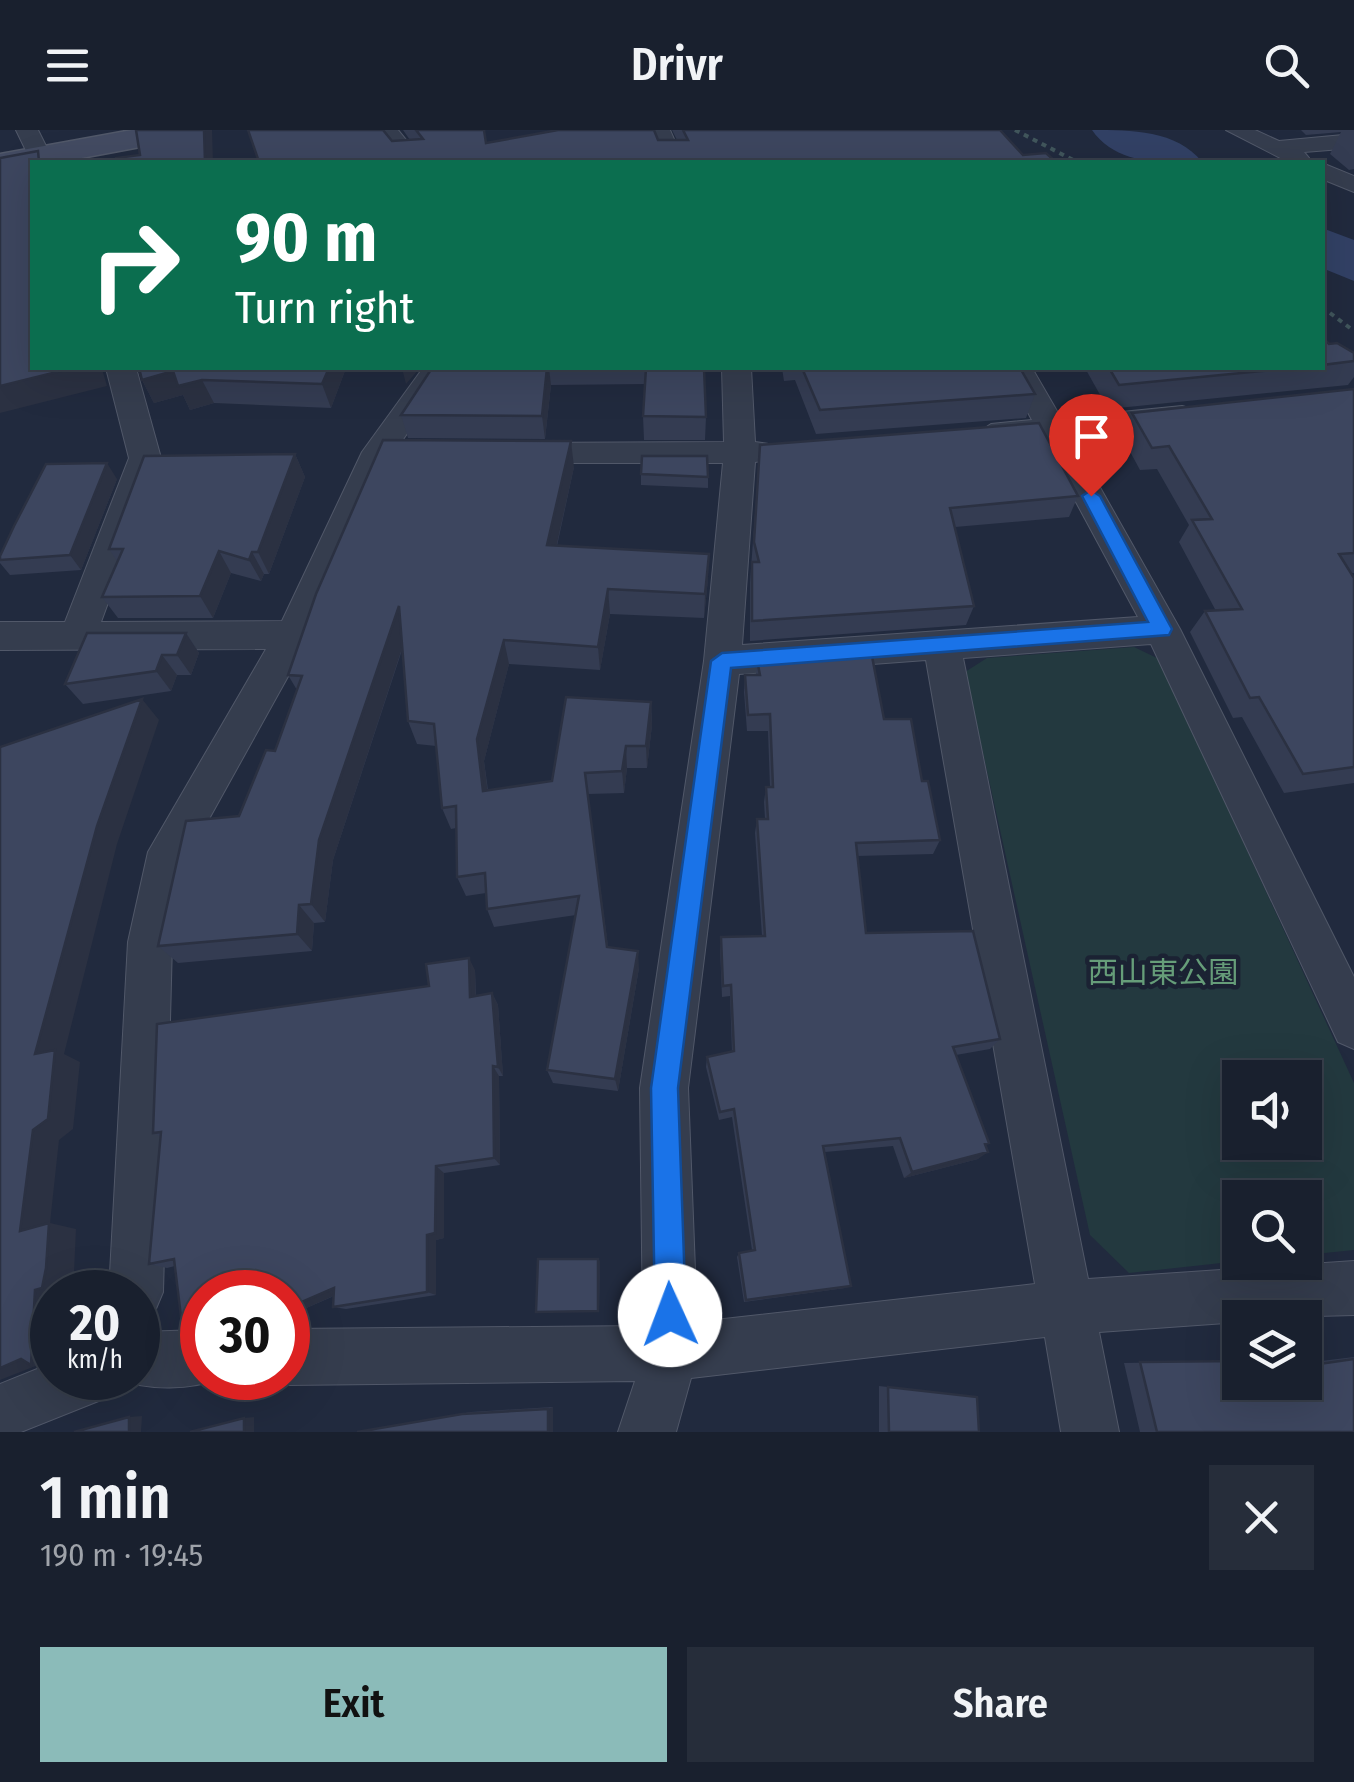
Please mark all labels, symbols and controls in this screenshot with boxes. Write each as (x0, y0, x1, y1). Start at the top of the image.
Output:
icon: menu (40, 38, 95, 93)
text: Drivr (631, 38, 723, 92)
icon: search (1259, 38, 1314, 93)
text: 90 m (235, 196, 377, 280)
icon: right (70, 200, 200, 330)
text: Turn right (235, 281, 414, 335)
pin (1049, 394, 1134, 497)
icon: arrive (1064, 409, 1119, 464)
park label: 西山東公園 (1088, 955, 1238, 991)
map controls (1222, 1060, 1322, 1400)
button: sound (1222, 1060, 1322, 1160)
button: search (1222, 1180, 1322, 1280)
position arrow (618, 1263, 722, 1367)
speed limit sign: 30 (180, 1270, 310, 1400)
text: 20 (70, 1293, 120, 1353)
button: layers (1222, 1300, 1322, 1400)
text: km/h (67, 1345, 123, 1375)
text: 1 min (40, 1462, 171, 1534)
button: close (1209, 1465, 1314, 1570)
text: 190 m · 19:45 (40, 1536, 203, 1574)
button: Exit (40, 1647, 667, 1762)
button: Share (687, 1647, 1314, 1762)

